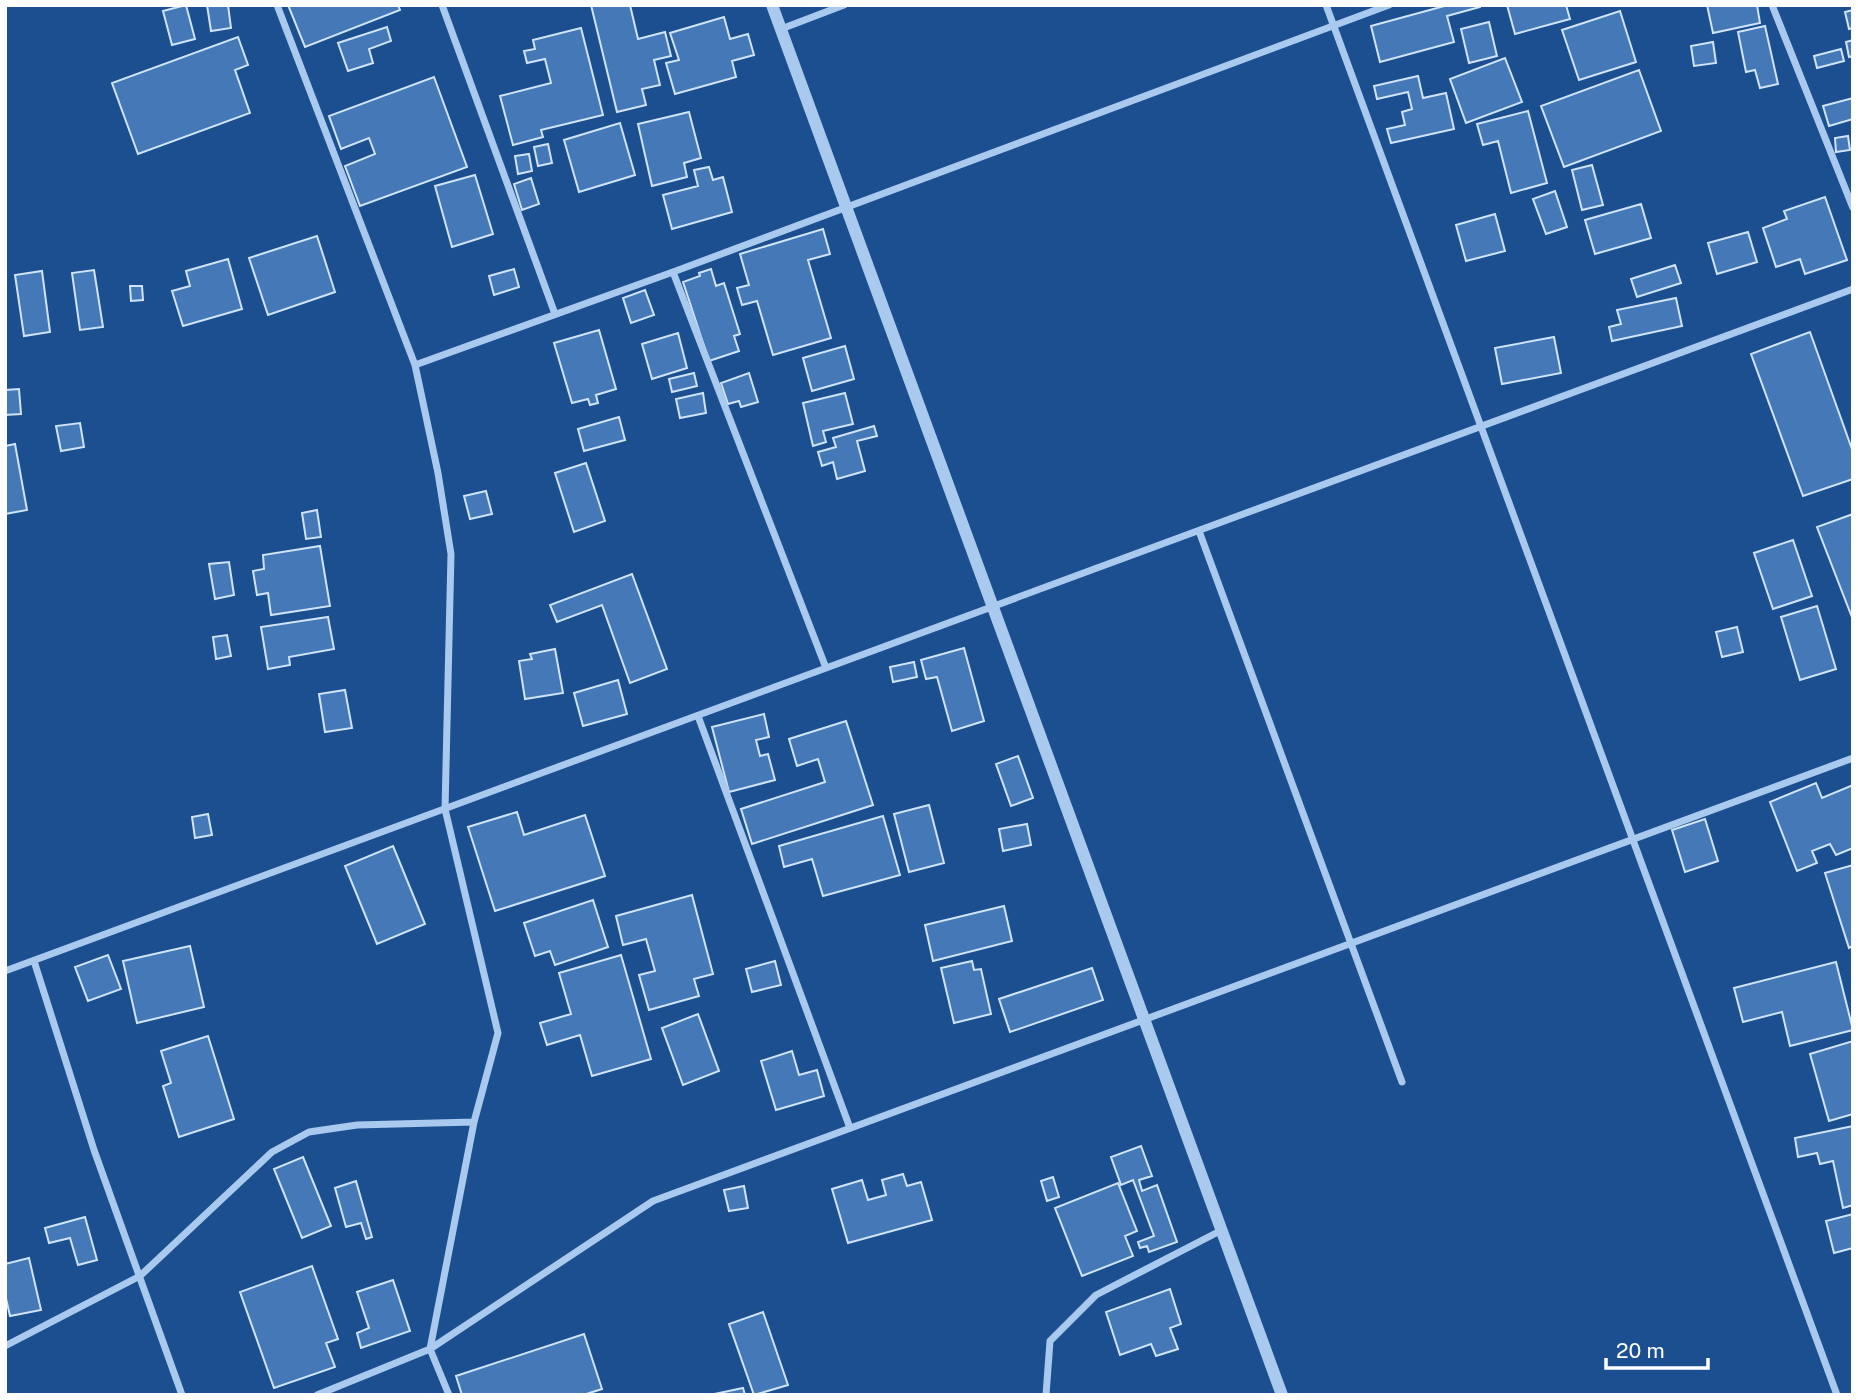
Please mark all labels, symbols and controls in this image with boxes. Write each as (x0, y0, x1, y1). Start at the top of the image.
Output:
scale bar (1606, 1326, 1708, 1370)
text: 20 m (1616, 1338, 1665, 1363)

